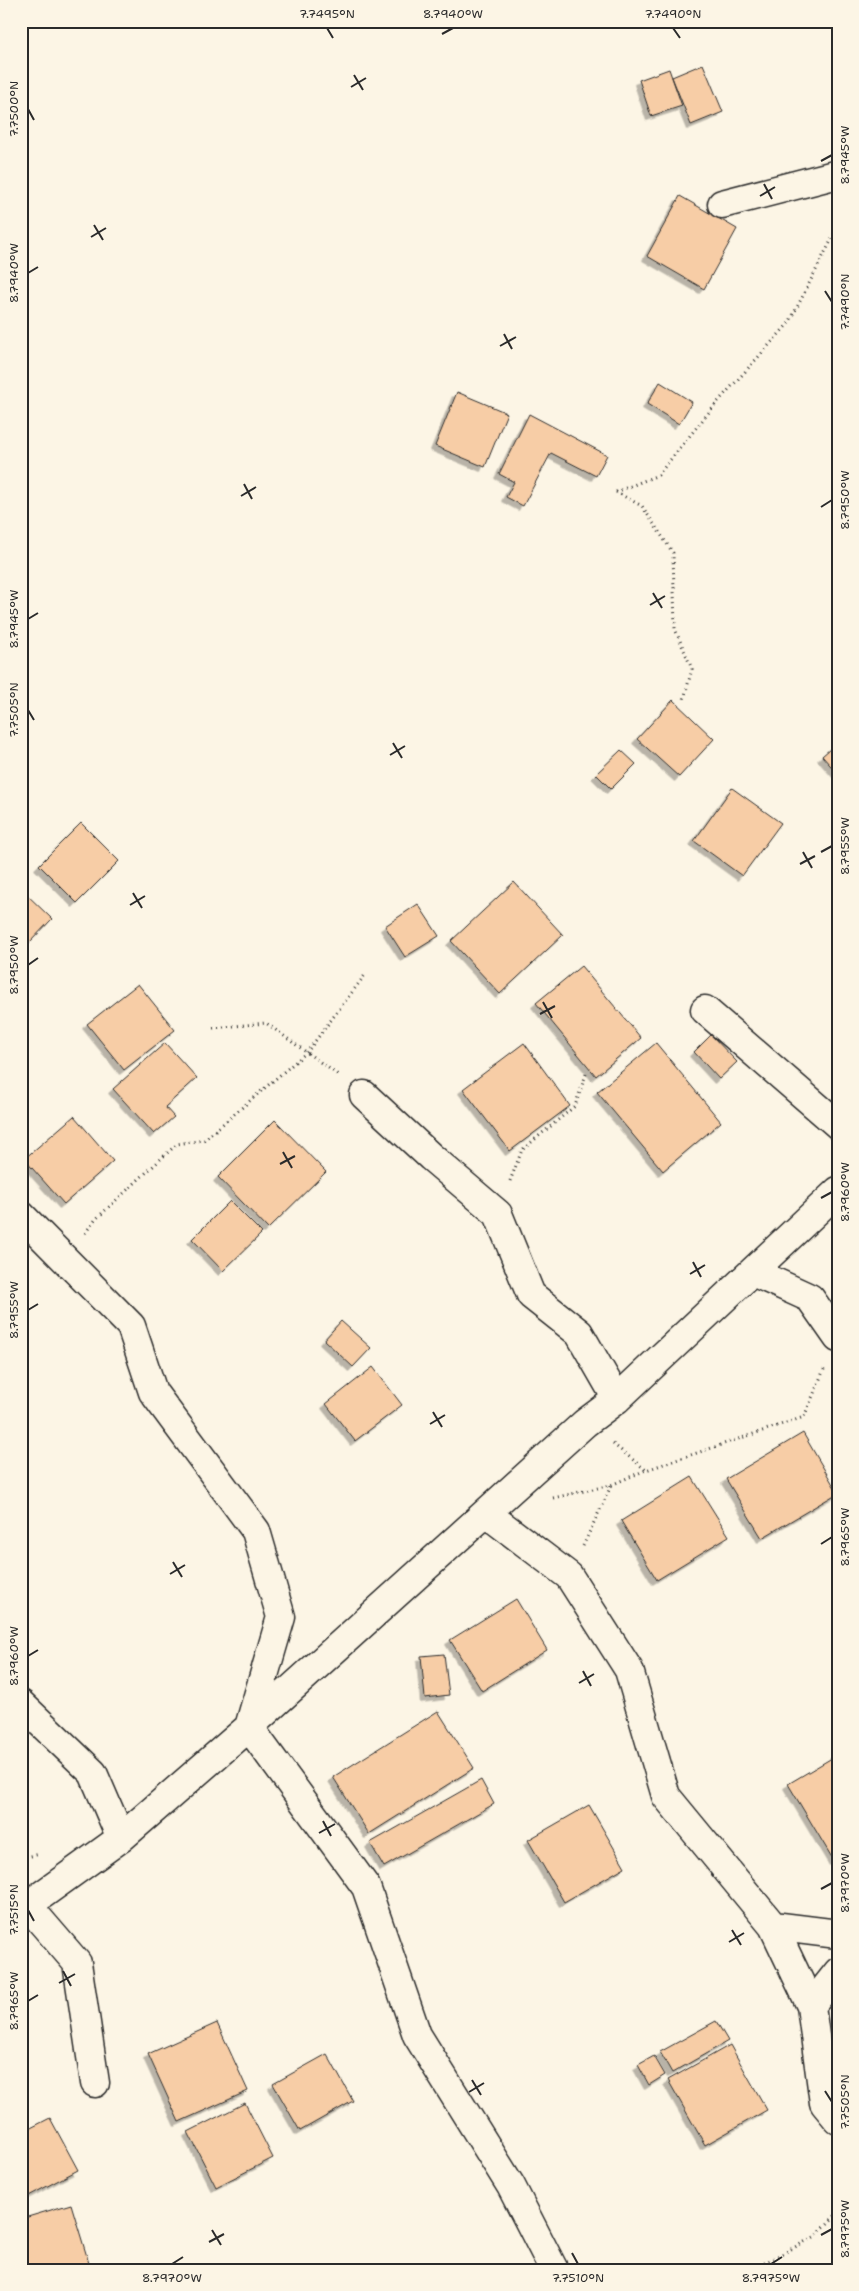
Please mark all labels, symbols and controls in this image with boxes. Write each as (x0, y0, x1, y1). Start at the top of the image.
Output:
text: 7.7495°N (299, 6, 355, 22)
text: 8.7940°W (423, 6, 483, 22)
text: 7.7490°N (645, 6, 701, 22)
text: 7.7500°N (6, 81, 22, 137)
text: 8.7945°W (837, 126, 853, 184)
text: 8.7940°W (6, 243, 22, 303)
text: 7.7490°N (837, 274, 853, 330)
text: 8.7950°W (837, 470, 853, 530)
text: 8.7945°W (6, 590, 22, 648)
text: 7.7505°N (6, 682, 22, 738)
text: 8.7955°W (837, 817, 853, 875)
text: 8.7950°W (6, 935, 22, 995)
text: 8.7960°W (837, 1162, 853, 1222)
text: 8.7955°W (6, 1281, 22, 1339)
text: 8.7965°W (837, 1508, 853, 1566)
text: 8.7960°W (6, 1626, 22, 1686)
text: 8.7970°W (837, 1853, 853, 1913)
text: 7.7515°N (6, 1884, 22, 1936)
text: 8.7965°W (6, 1972, 22, 2030)
text: 7.7505°N (837, 2074, 853, 2130)
text: 8.7975°W (837, 2200, 853, 2258)
text: 8.7970°W (142, 2270, 202, 2286)
text: 7.7510°N (552, 2270, 604, 2286)
text: 8.7975°W (742, 2270, 800, 2286)

